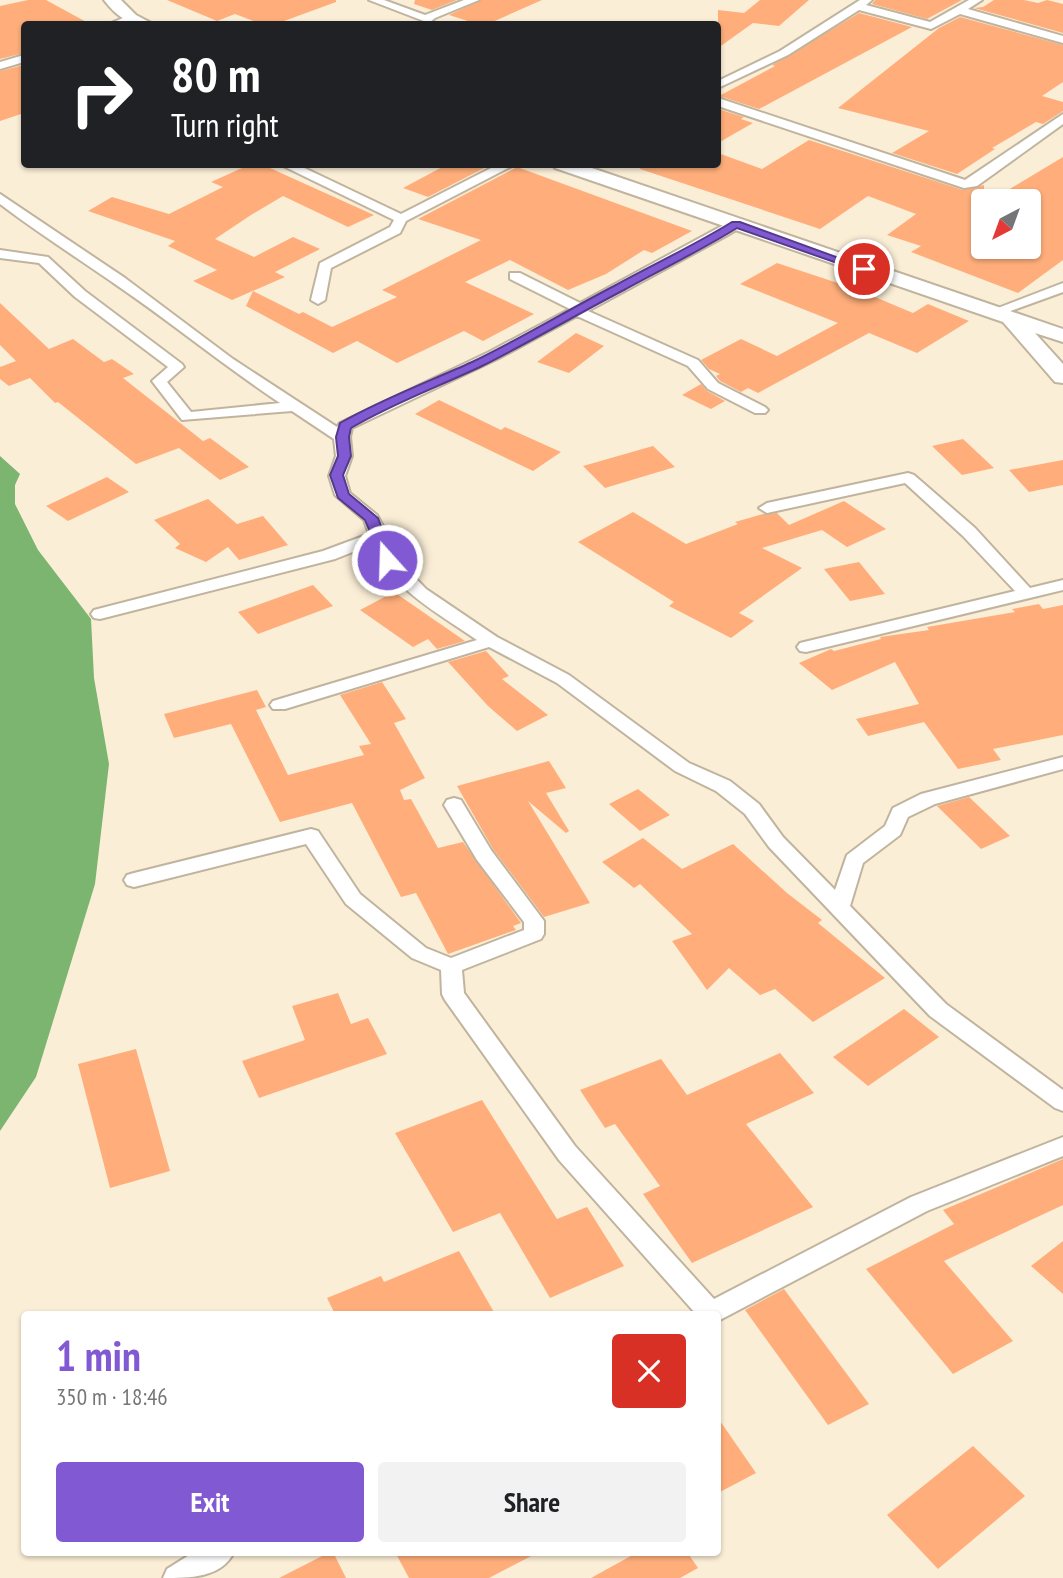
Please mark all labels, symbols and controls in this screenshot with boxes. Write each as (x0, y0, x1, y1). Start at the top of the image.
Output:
text: 80 m (171, 42, 260, 106)
icon: right (56, 49, 147, 140)
text: Turn right (171, 104, 279, 146)
north arrow (971, 189, 1041, 259)
map controls (971, 189, 1041, 259)
pin (834, 239, 894, 299)
icon: arrive (845, 250, 883, 288)
position arrow (350, 523, 424, 597)
text: 1 min (56, 1328, 141, 1383)
button: close (612, 1334, 686, 1408)
text: 350 m · 18:46 (56, 1382, 168, 1411)
button: Exit (56, 1462, 364, 1542)
button: Share (378, 1462, 686, 1542)

